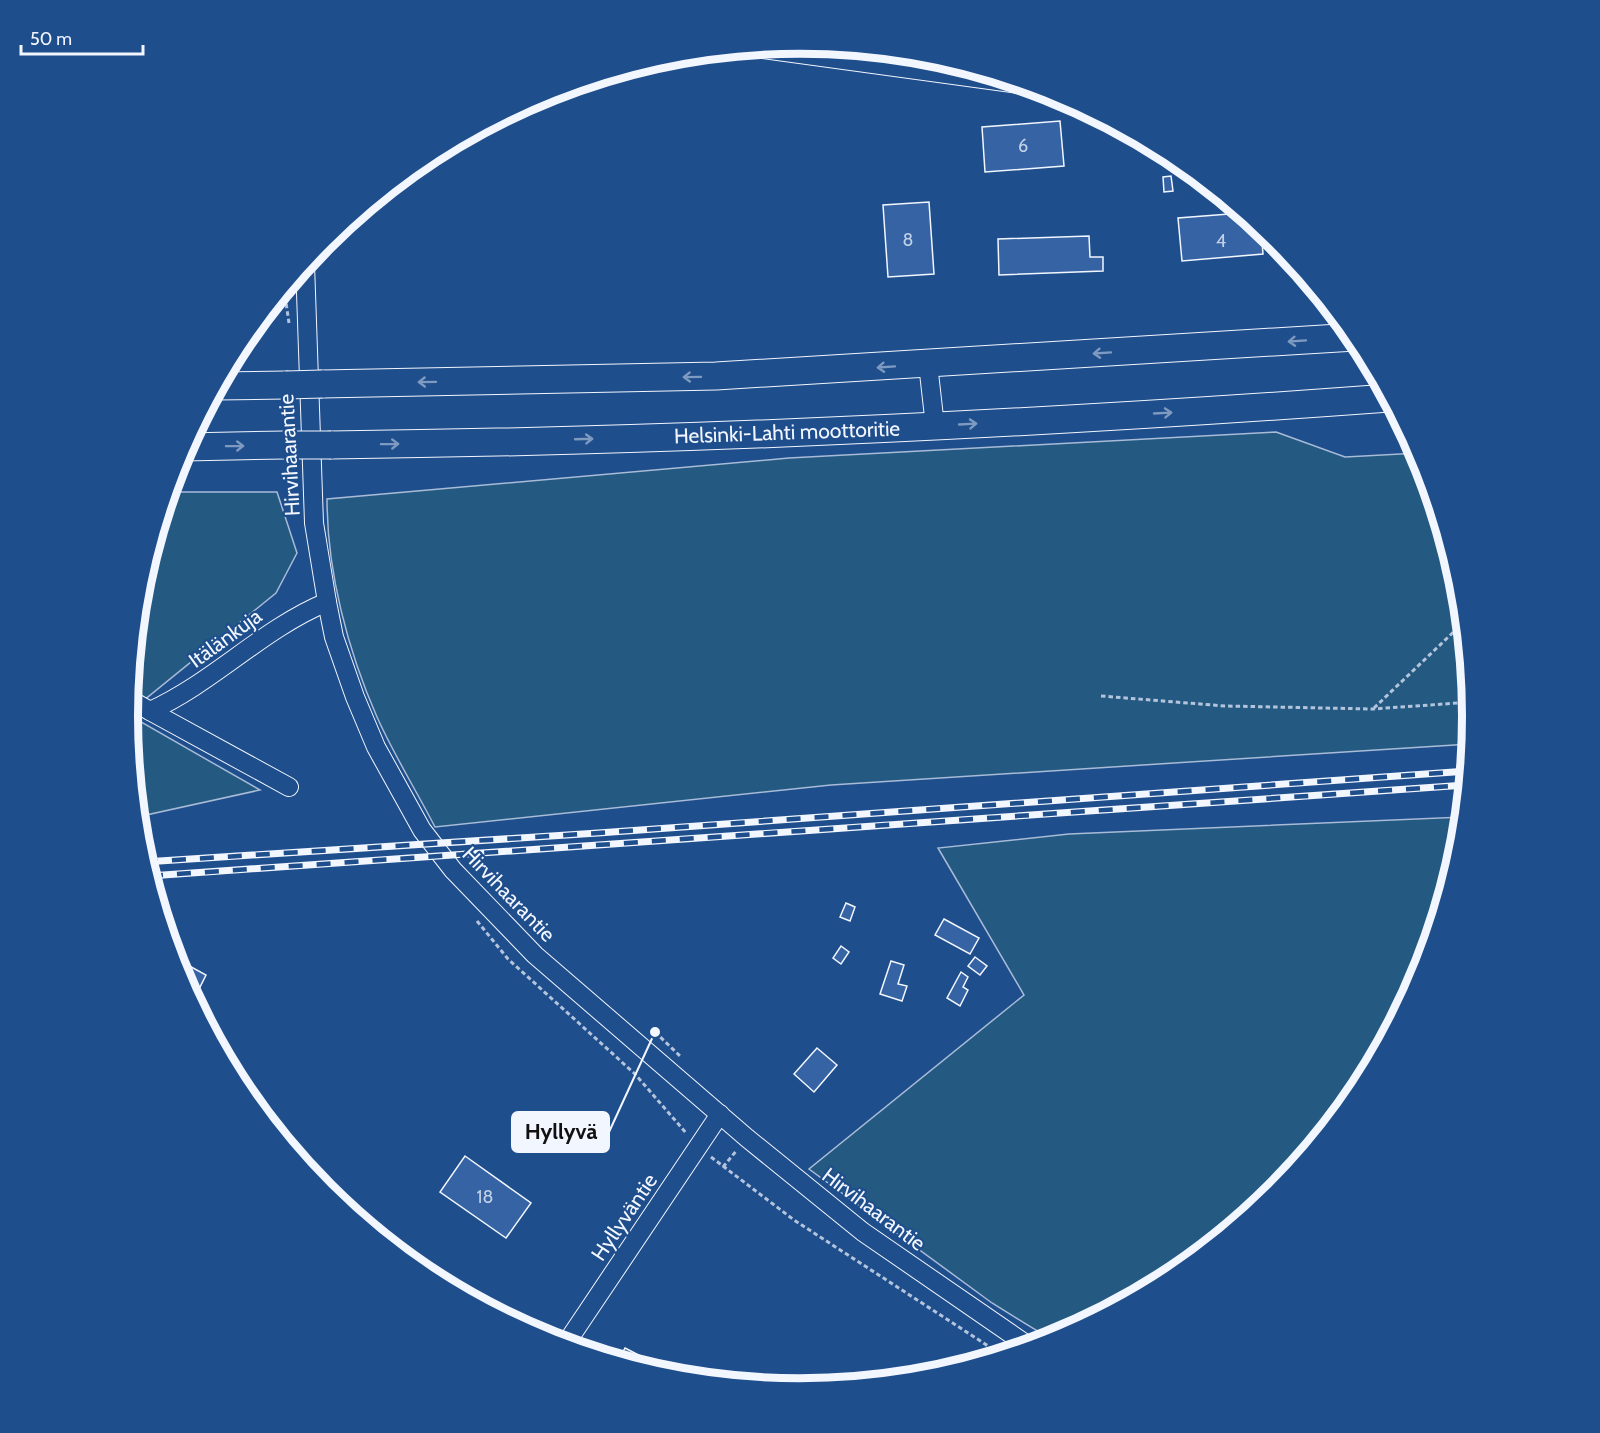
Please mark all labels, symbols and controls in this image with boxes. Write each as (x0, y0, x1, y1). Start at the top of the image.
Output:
scale bar (21, 18, 142, 56)
text: 50 m (30, 28, 72, 50)
house number: 6 (1018, 135, 1028, 157)
house number: 8 (903, 229, 913, 251)
house number: 4 (1216, 230, 1226, 252)
one-way arrow (1287, 335, 1307, 346)
one-way arrow (1093, 348, 1112, 359)
one-way arrow (877, 362, 897, 373)
one-way arrow (682, 371, 702, 382)
one-way arrow (418, 376, 438, 388)
street label: Hirvihaarantie (273, 393, 305, 517)
one-way arrow (1152, 408, 1172, 419)
street label: Helsinki-Lahti moottoritie (673, 416, 901, 448)
one-way arrow (958, 419, 978, 430)
one-way arrow (574, 434, 594, 445)
one-way arrow (379, 439, 399, 450)
one-way arrow (225, 440, 245, 452)
street label: Itälänkuja (184, 603, 267, 674)
street label: Hirvihaarantie (457, 841, 561, 947)
callout: Hyllyvä (512, 1112, 609, 1152)
text: Hyllyvä (525, 1118, 597, 1145)
street label: Hirvihaarantie (818, 1162, 931, 1256)
street label: Hyllyväntie (586, 1168, 662, 1265)
house number: 18 (477, 1186, 493, 1208)

